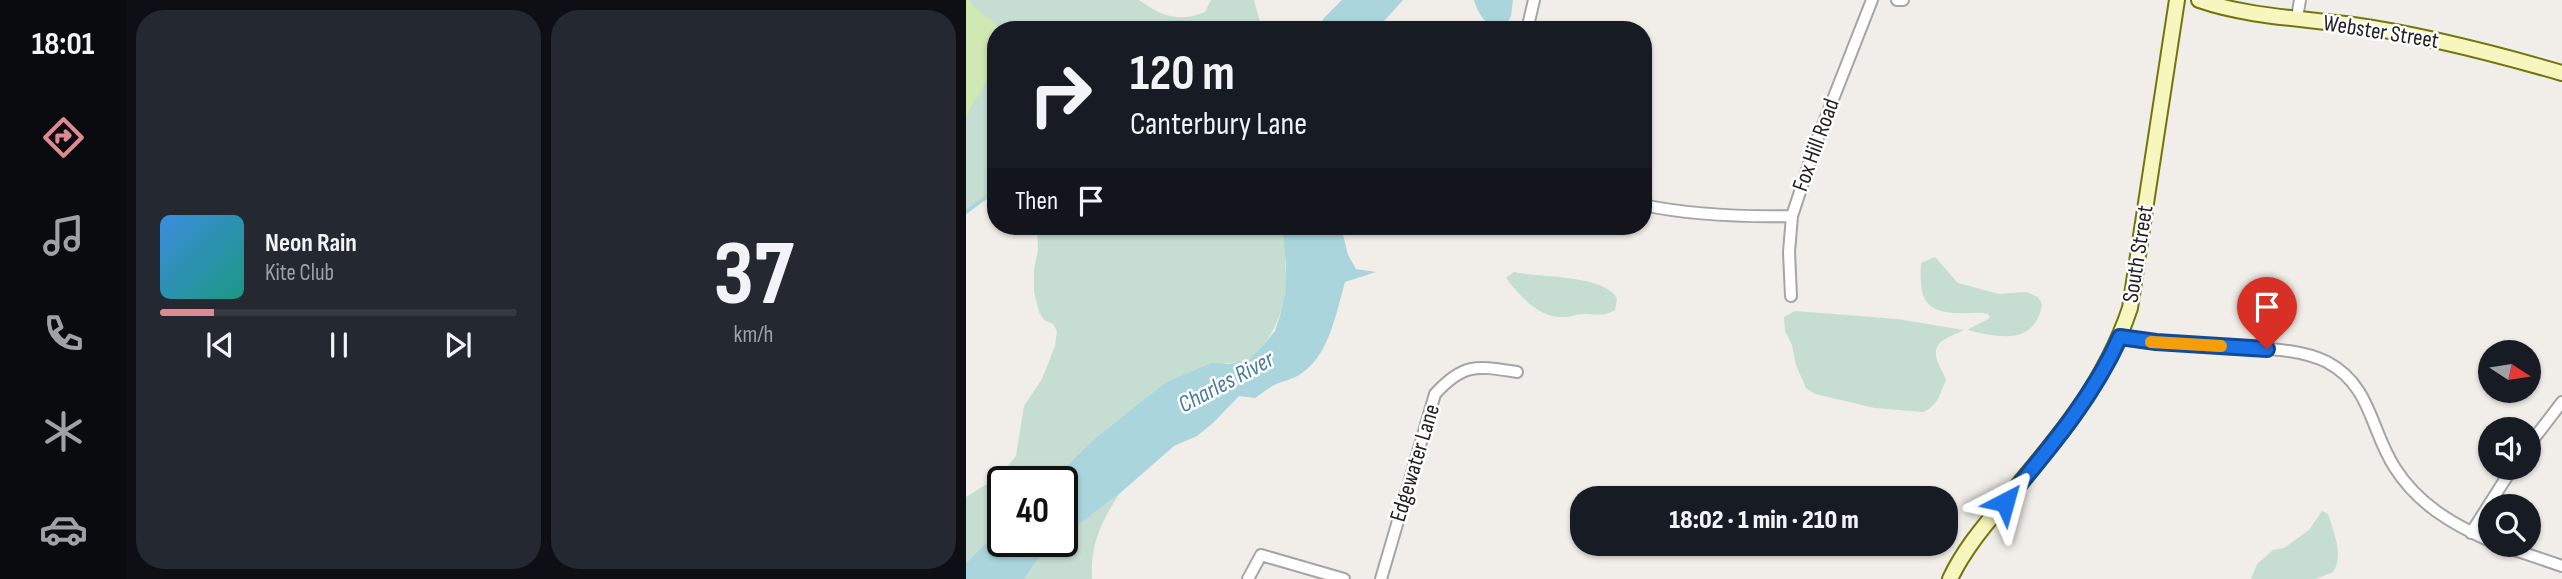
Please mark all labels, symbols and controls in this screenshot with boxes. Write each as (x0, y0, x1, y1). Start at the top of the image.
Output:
street label: Webster Street (2321, 9, 2441, 55)
text: 18:01 (32, 25, 94, 64)
text: 120 m (1130, 45, 1235, 104)
icon: right (1015, 49, 1106, 140)
street label: Fox Hill Road (1786, 95, 1846, 195)
text: Canterbury Lane (1130, 105, 1307, 144)
icon: directions (39, 113, 88, 162)
icon: arrive (1072, 182, 1110, 220)
text: Then (1015, 186, 1058, 217)
street label: South Street (2117, 203, 2159, 305)
icon: music (39, 211, 88, 260)
text: 37 (713, 221, 794, 330)
text: Neon Rain (265, 228, 357, 259)
text: Kite Club (265, 259, 334, 287)
pin (2237, 277, 2297, 349)
icon: arrive (2248, 288, 2286, 326)
icon: phone (39, 309, 88, 358)
text: km/h (734, 321, 773, 349)
icon: previous (201, 326, 239, 364)
icon: pause (320, 326, 358, 364)
icon: next (439, 326, 477, 364)
north arrow (2478, 340, 2541, 402)
map controls (2478, 340, 2541, 557)
water label: Charles River (1173, 344, 1280, 419)
street label: Edgewater Lane (1384, 401, 1446, 525)
icon: climate (39, 407, 88, 456)
button: sound (2478, 417, 2541, 480)
position arrow (1968, 465, 2042, 539)
speed limit sign: 40 (987, 466, 1078, 557)
button: search (2478, 494, 2541, 557)
icon: car (39, 505, 88, 554)
text: 18:02 · 1 min · 210 m (1669, 505, 1859, 536)

